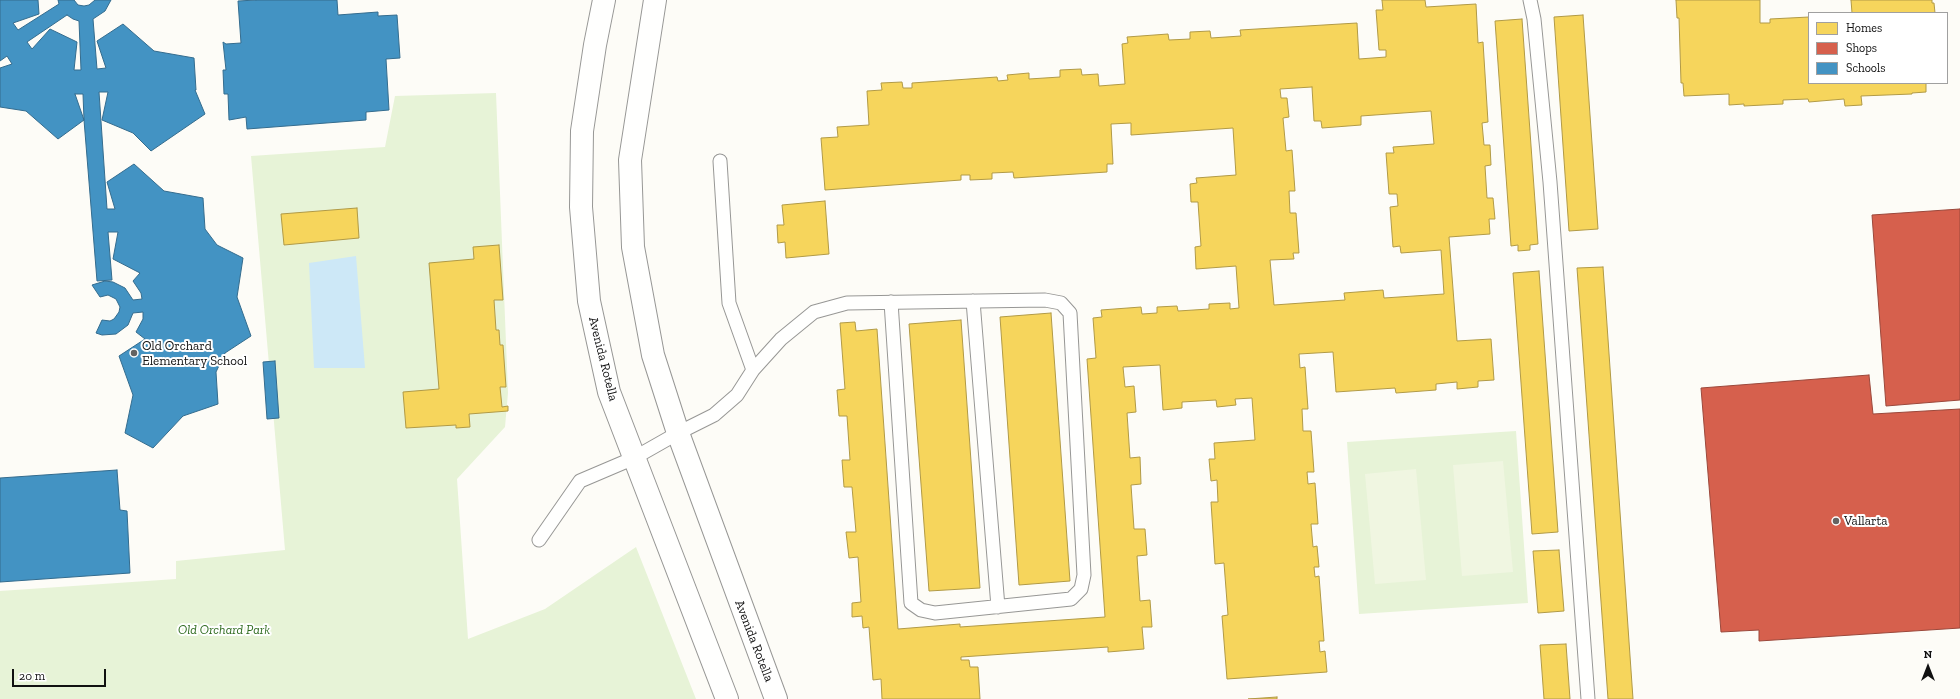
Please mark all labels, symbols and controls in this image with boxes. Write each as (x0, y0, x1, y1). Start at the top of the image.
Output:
legend (1808, 12, 1948, 84)
text: Homes (1846, 21, 1882, 35)
text: Shops (1846, 41, 1877, 55)
text: Schools (1846, 61, 1885, 75)
street label: Avenida Rotella (585, 315, 621, 403)
place label: Old Orchard Elementary School (142, 338, 247, 369)
marker: Old Orchard Elementary School (129, 348, 139, 358)
place label: Vallarta (1844, 513, 1888, 529)
marker: Vallarta (1831, 516, 1841, 526)
street label: Avenida Rotella (731, 598, 777, 684)
park label: Old Orchard Park (178, 622, 270, 638)
north arrow (1908, 647, 1948, 687)
text: N (1924, 648, 1932, 661)
scale bar (14, 661, 108, 687)
text: 20 m (19, 669, 45, 683)

